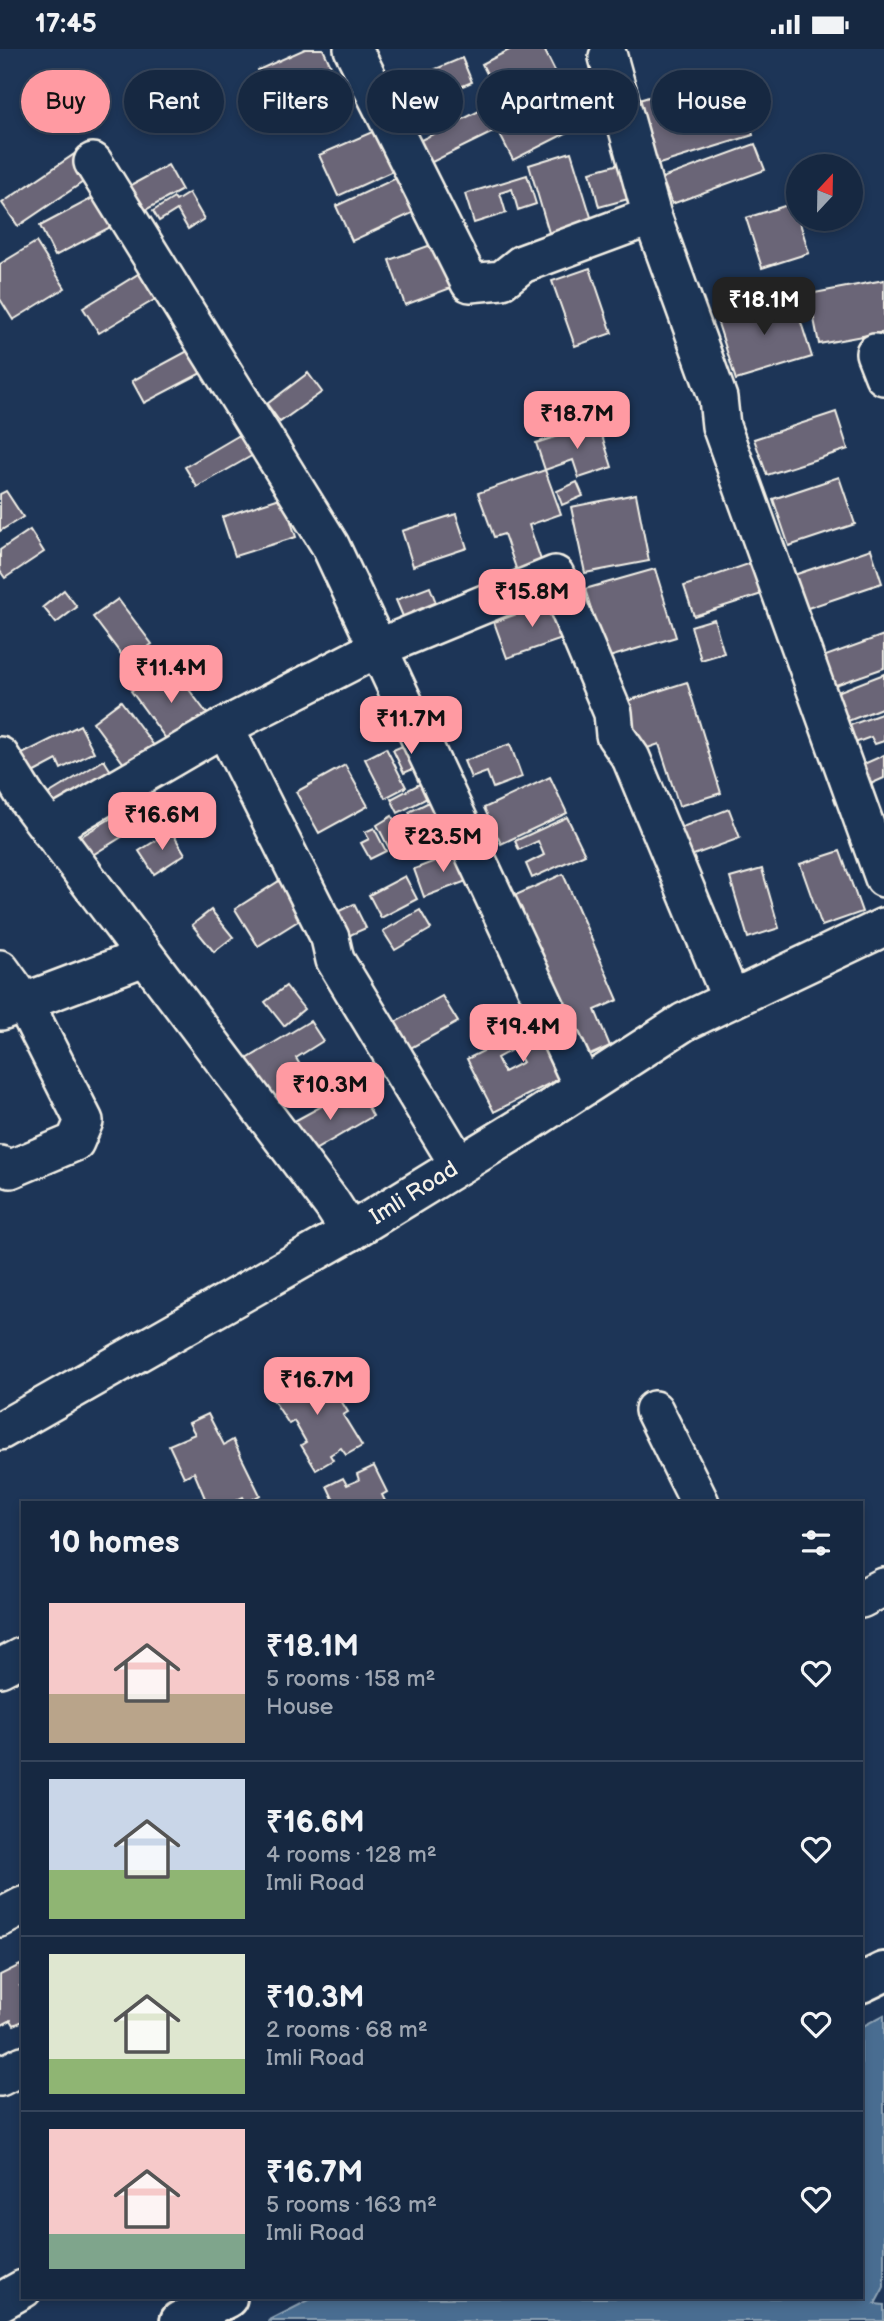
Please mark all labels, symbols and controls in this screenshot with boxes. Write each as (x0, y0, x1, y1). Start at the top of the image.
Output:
text: 17:45 (35, 9, 97, 40)
chip: Buy (21, 70, 110, 133)
chip: Rent (124, 70, 224, 133)
chip: Filters (238, 70, 353, 133)
chip: New (367, 70, 463, 133)
chip: Apartment (477, 70, 638, 133)
chip: House (652, 70, 771, 133)
north arrow (786, 154, 863, 231)
map controls (786, 154, 863, 231)
pin: ₹18.1M (707, 278, 821, 337)
text: ₹18.1M (728, 286, 800, 314)
pin: ₹18.7M (520, 391, 634, 451)
text: ₹18.7M (540, 400, 614, 428)
pin: ₹15.8M (475, 569, 589, 629)
text: ₹15.8M (495, 578, 569, 606)
pin: ₹11.4M (114, 645, 228, 705)
text: ₹11.4M (136, 654, 206, 682)
pin: ₹11.7M (354, 697, 468, 756)
text: ₹11.7M (376, 705, 446, 733)
pin: ₹16.6M (105, 793, 219, 852)
text: ₹16.6M (124, 801, 200, 829)
pin: ₹23.5M (386, 815, 500, 874)
text: ₹23.5M (404, 823, 482, 851)
pin: ₹19.4M (466, 1005, 580, 1064)
text: ₹19.4M (486, 1013, 560, 1041)
pin: ₹10.3M (273, 1063, 387, 1122)
text: ₹10.3M (292, 1071, 368, 1099)
street label: Imli Road (365, 1155, 463, 1231)
pin: ₹16.7M (260, 1357, 374, 1417)
text: ₹16.7M (280, 1366, 354, 1394)
icon: filters (797, 1524, 835, 1562)
text: 10 homes (49, 1525, 180, 1561)
text: ₹18.1M (266, 1629, 359, 1665)
icon: home (105, 1631, 189, 1715)
icon: heart (797, 1654, 835, 1692)
text: 5 rooms · 158 m² (266, 1665, 435, 1693)
text: House (266, 1693, 333, 1721)
text: ₹16.6M (266, 1805, 365, 1841)
icon: home (105, 1807, 189, 1891)
icon: heart (797, 1830, 835, 1868)
text: 4 rooms · 128 m² (266, 1841, 437, 1869)
text: Imli Road (266, 1869, 365, 1897)
text: ₹10.3M (266, 1980, 364, 2016)
icon: home (105, 1982, 189, 2066)
icon: heart (797, 2005, 835, 2043)
text: 2 rooms · 68 m² (266, 2016, 428, 2044)
text: Imli Road (266, 2044, 365, 2072)
text: ₹16.7M (266, 2155, 363, 2191)
icon: home (105, 2157, 189, 2241)
icon: heart (797, 2180, 835, 2218)
text: 5 rooms · 163 m² (266, 2191, 437, 2219)
text: Imli Road (266, 2219, 365, 2247)

